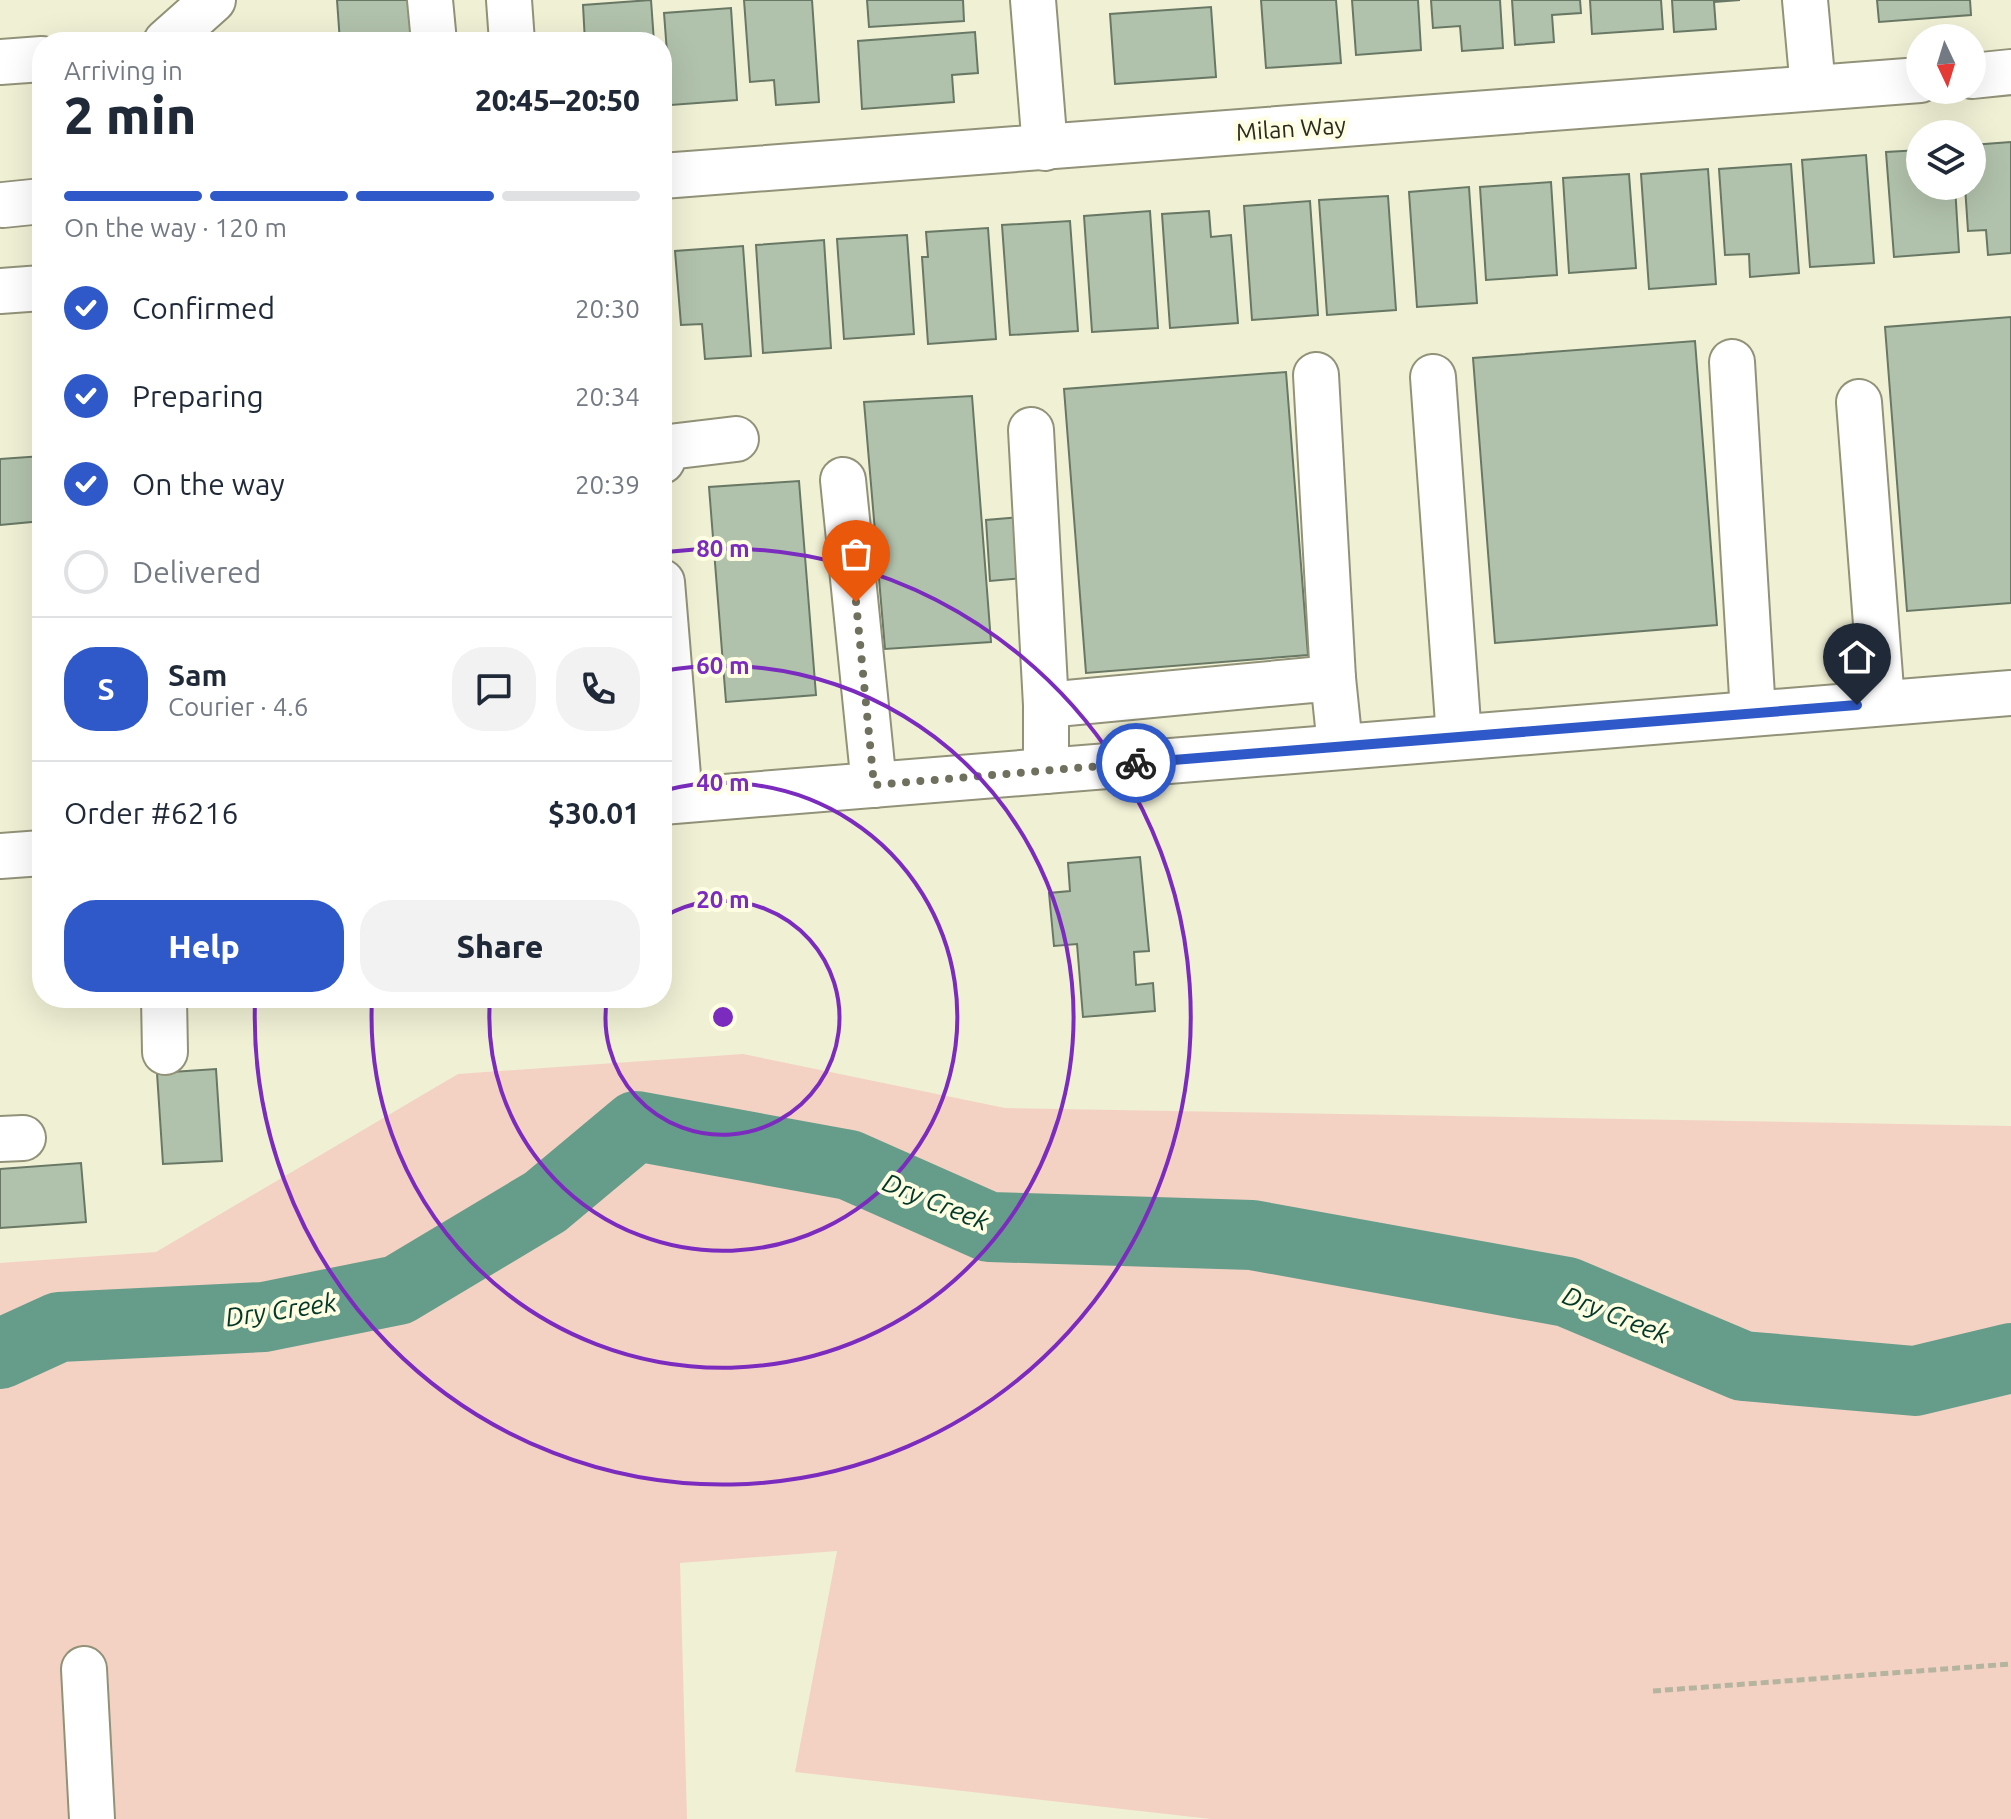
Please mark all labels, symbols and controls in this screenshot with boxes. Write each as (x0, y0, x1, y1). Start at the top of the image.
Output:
north arrow (1906, 24, 1986, 104)
map controls (1906, 24, 1986, 200)
text: Arriving in (64, 56, 183, 85)
text: 20:45–20:50 (475, 83, 640, 117)
text: 2 min (64, 86, 196, 144)
street label: Milan Way (1235, 111, 1347, 146)
button: layers (1906, 120, 1986, 200)
text: On the way · 120 m (64, 213, 287, 242)
icon: check (64, 286, 108, 330)
text: Confirmed (132, 291, 275, 325)
text: 20:30 (575, 294, 640, 323)
icon: check (64, 374, 108, 418)
text: Preparing (132, 379, 264, 413)
text: 20:34 (575, 382, 640, 411)
icon: check (64, 462, 108, 506)
text: On the way (132, 467, 285, 501)
text: 20:39 (575, 470, 640, 499)
pin (822, 520, 890, 602)
icon: bag (834, 532, 878, 576)
text: 80 m (696, 535, 750, 562)
text: Delivered (132, 555, 261, 589)
pin (1823, 623, 1891, 705)
icon: home (1835, 635, 1879, 679)
button: chat (452, 647, 536, 731)
button: phone (556, 647, 640, 731)
text: 60 m (696, 652, 750, 679)
text: Sam (168, 658, 227, 692)
text: S (97, 672, 115, 706)
text: Courier · 4.6 (168, 692, 308, 721)
courier (1096, 723, 1176, 803)
icon: bike (1114, 741, 1158, 785)
text: 40 m (696, 769, 750, 796)
text: Order #6216 (64, 796, 238, 830)
text: $30.01 (548, 796, 640, 830)
text: 20 m (696, 886, 750, 913)
button: Help (64, 900, 344, 992)
button: Share (360, 900, 640, 992)
centre of rings (709, 1003, 737, 1031)
water label: Dry Creek (879, 1167, 994, 1236)
water label: Dry Creek (1559, 1280, 1674, 1349)
water label: Dry Creek (223, 1287, 339, 1332)

